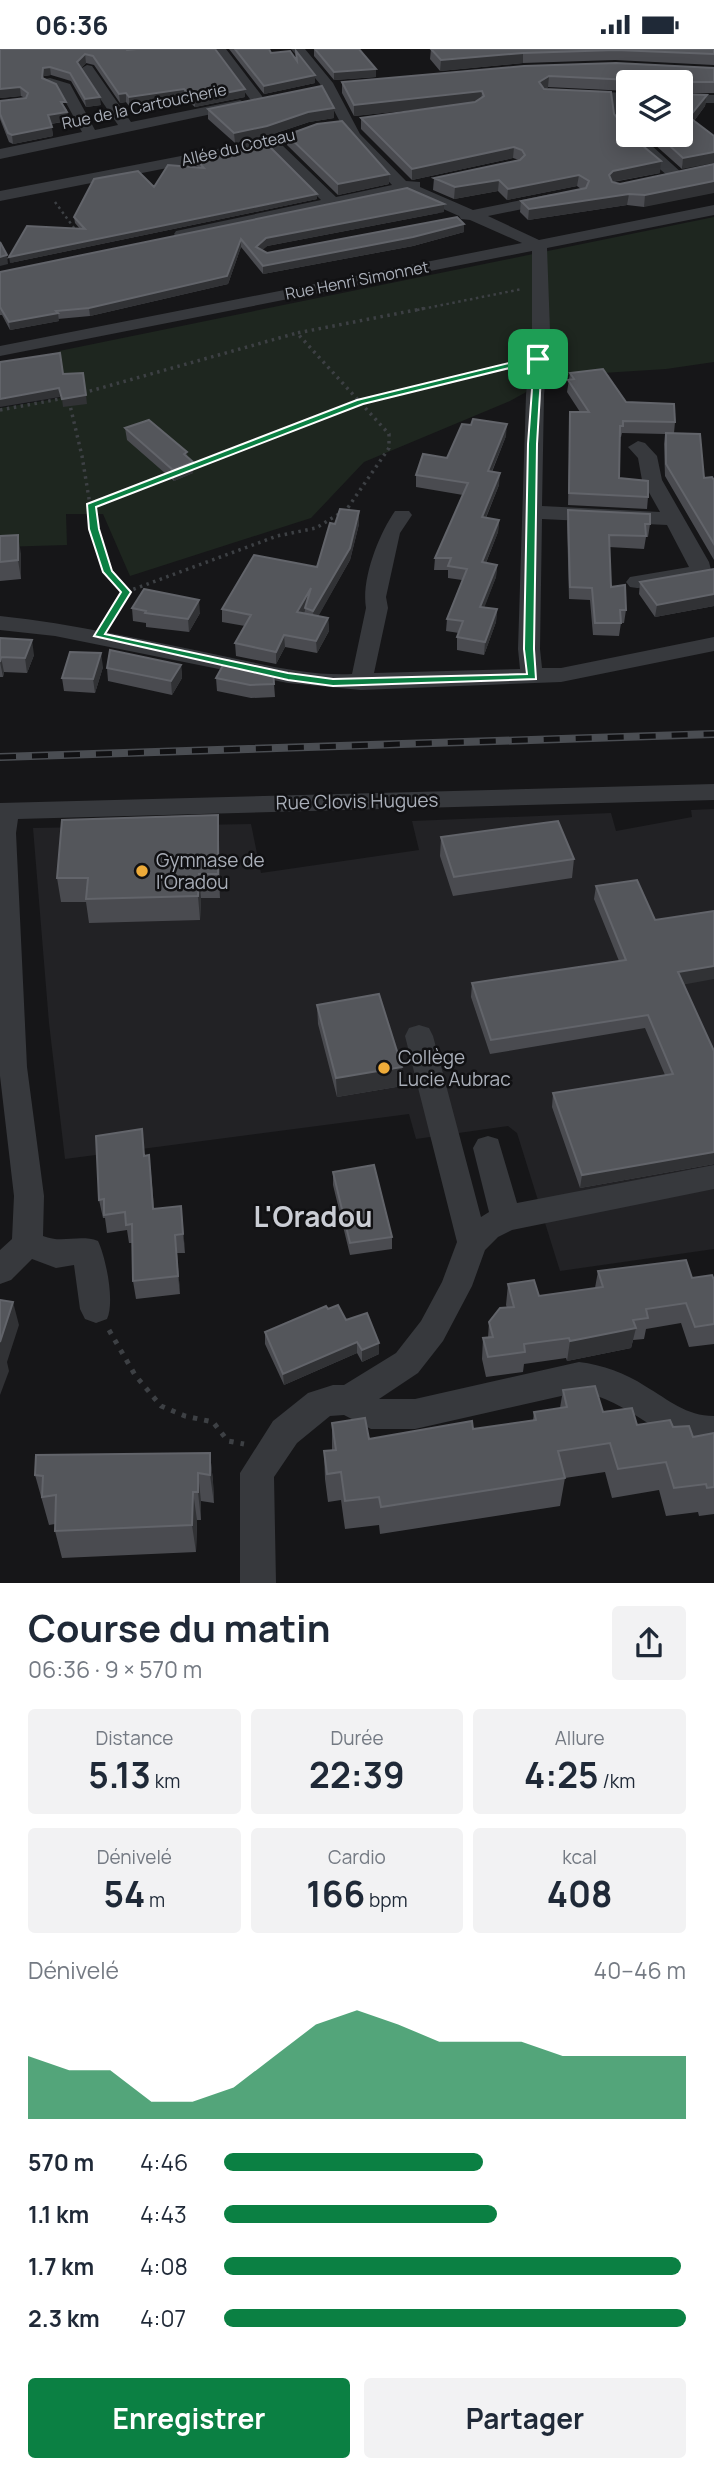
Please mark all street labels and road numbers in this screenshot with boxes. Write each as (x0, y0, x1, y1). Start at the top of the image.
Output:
street label: Rue de la Cartoucherie (60, 78, 228, 134)
street label: Allée du Coteau (179, 123, 297, 171)
street label: Rue Henri Simonnet (283, 255, 431, 305)
street label: Rue Clovis Hugues (275, 787, 439, 815)

